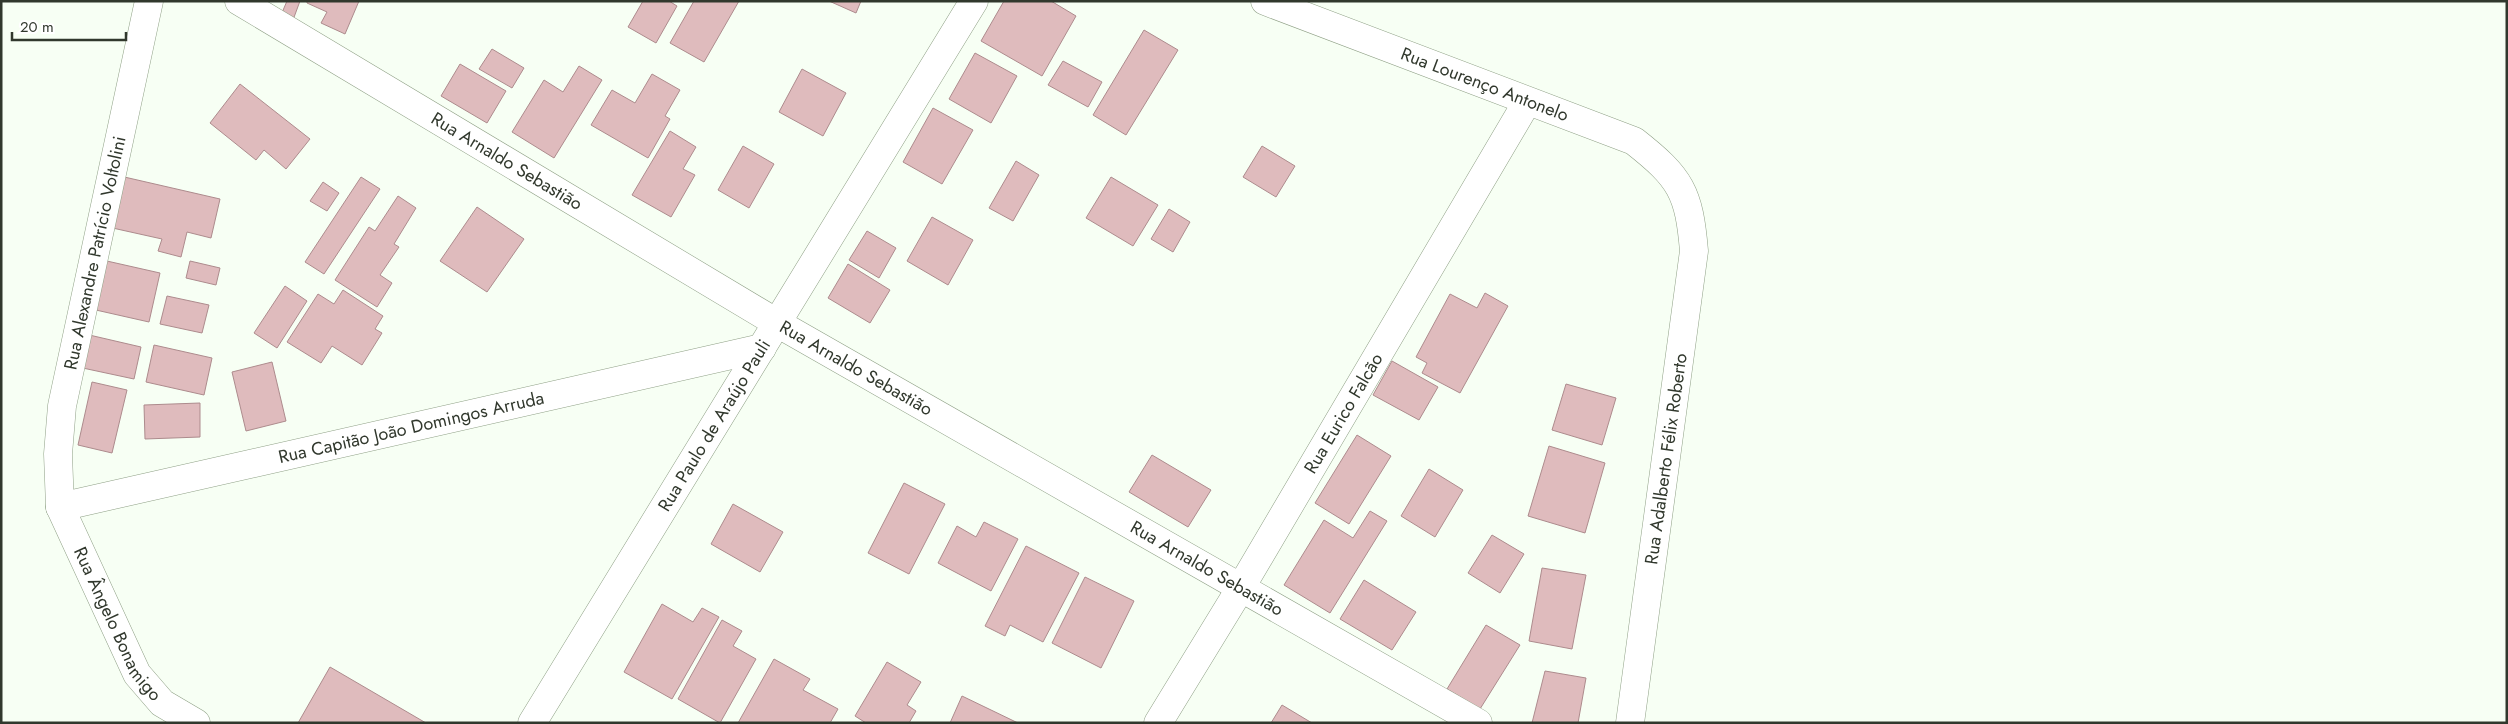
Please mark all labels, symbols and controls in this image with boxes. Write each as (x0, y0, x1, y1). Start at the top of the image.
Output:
scale bar (12, 10, 126, 42)
text: 20 m (20, 16, 54, 38)
street label: Rua Lourenço Antonelo (1397, 41, 1573, 128)
street label: Rua Arnaldo Sebastião (426, 106, 588, 217)
street label: Rua Alexandre Patrício Voltolini (58, 134, 132, 372)
street label: Rua Arnaldo Sebastião (775, 314, 938, 422)
street label: Rua Paulo de Araújo Pauli (652, 334, 777, 516)
street label: Rua Eurico Falcão (1298, 348, 1389, 479)
street label: Rua Adalberto Félix Roberto (1638, 352, 1694, 566)
street label: Rua Capitão João Domingos Arruda (276, 385, 546, 470)
street label: Rua Arnaldo Sebastião (1126, 514, 1288, 622)
street label: Rua Ângelo Bonamigo (67, 543, 168, 707)

